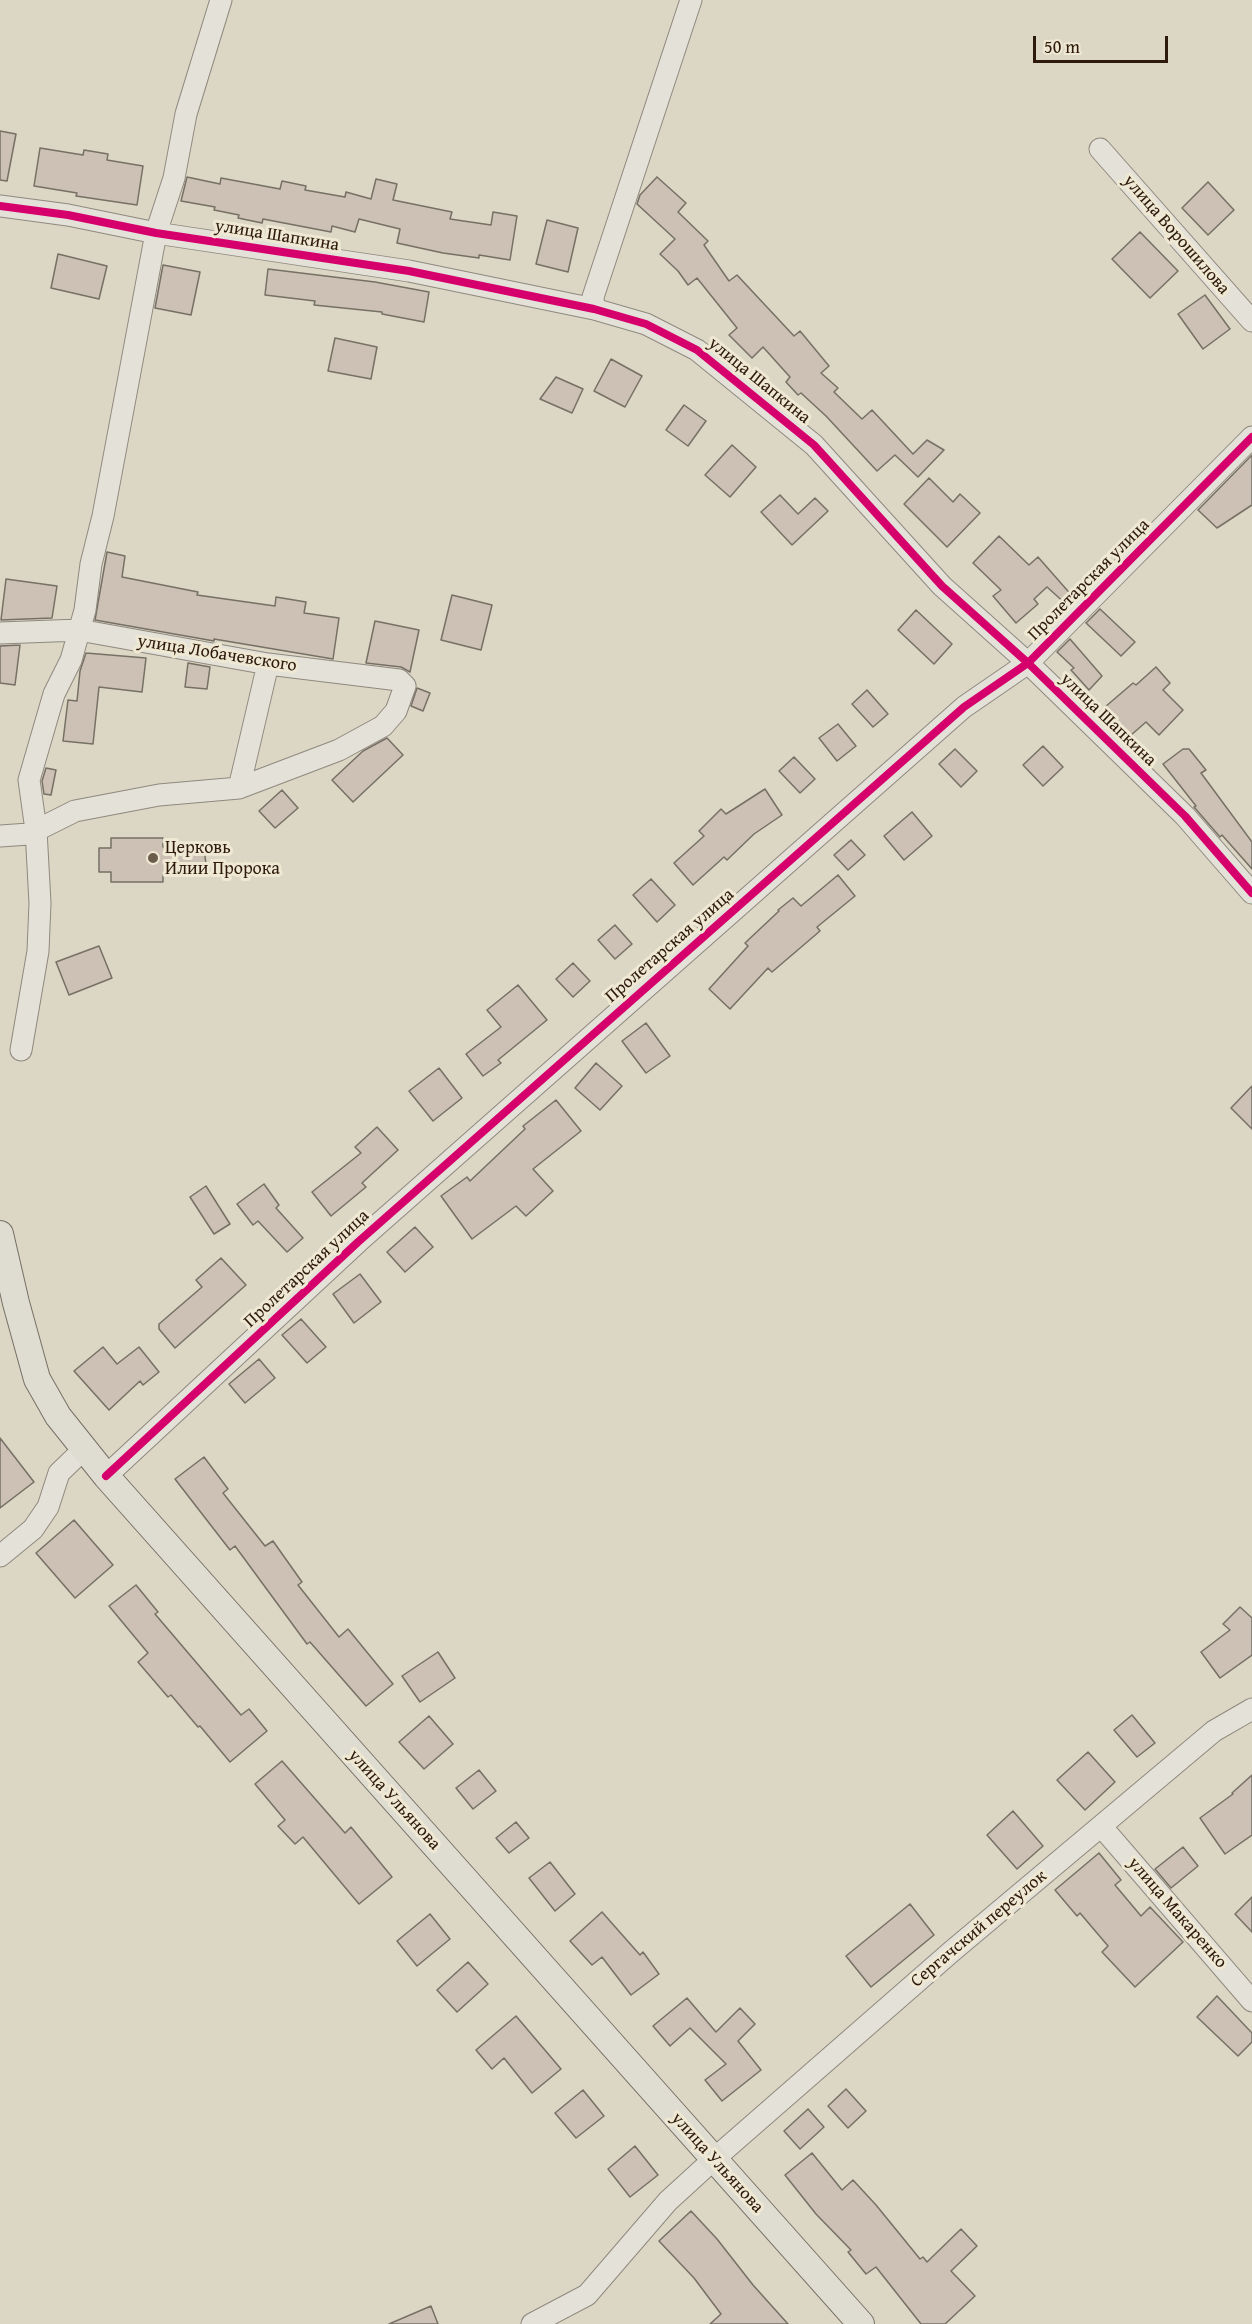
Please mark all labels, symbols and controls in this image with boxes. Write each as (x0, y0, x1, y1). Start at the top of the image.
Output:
scale bar (1036, 24, 1171, 62)
text: 50 m (1044, 33, 1080, 60)
street label: улица Ворошилова (1118, 171, 1234, 299)
street label: улица Шапкина (213, 216, 341, 256)
street label: улица Шапкина (703, 333, 815, 429)
street label: Пролетарская улица (1024, 515, 1154, 645)
street label: улица Лобачевского (136, 631, 298, 677)
street label: улица Шапкина (1055, 669, 1161, 771)
place label: Церковь Илии Пророка (165, 837, 280, 880)
marker: Церковь Илии Пророка (146, 851, 160, 865)
street label: Пролетарская улица (601, 884, 739, 1008)
street label: Пролетарская улица (240, 1205, 374, 1333)
street label: улица Ульянова (343, 1745, 445, 1855)
street label: улица Макаренко (1123, 1853, 1231, 1973)
street label: Сергачский переулок (907, 1866, 1051, 1992)
street label: улица Ульянова (666, 2108, 768, 2218)

